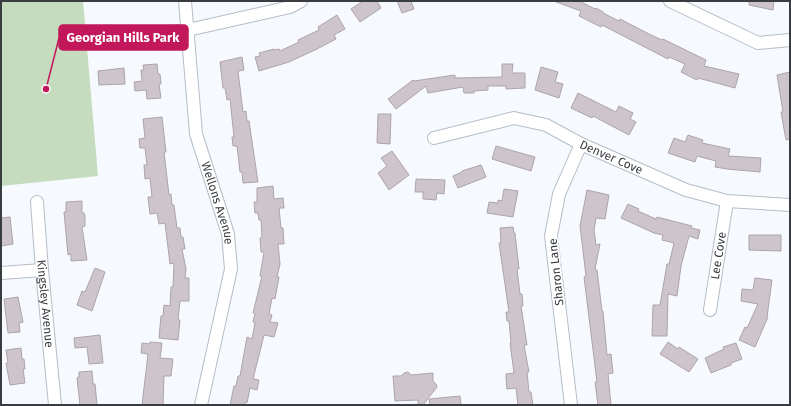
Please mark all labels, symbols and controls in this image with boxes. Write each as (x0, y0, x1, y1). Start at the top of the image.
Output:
callout: Georgian Hills Park (59, 25, 188, 50)
text: Georgian Hills Park (67, 30, 180, 45)
street label: Denver Cove (578, 137, 645, 177)
street label: Wellons Avenue (198, 160, 236, 245)
street label: Lee Cove (708, 231, 729, 280)
street label: Sharon Lane (546, 238, 566, 306)
street label: Kingsley Avenue (34, 259, 56, 348)

